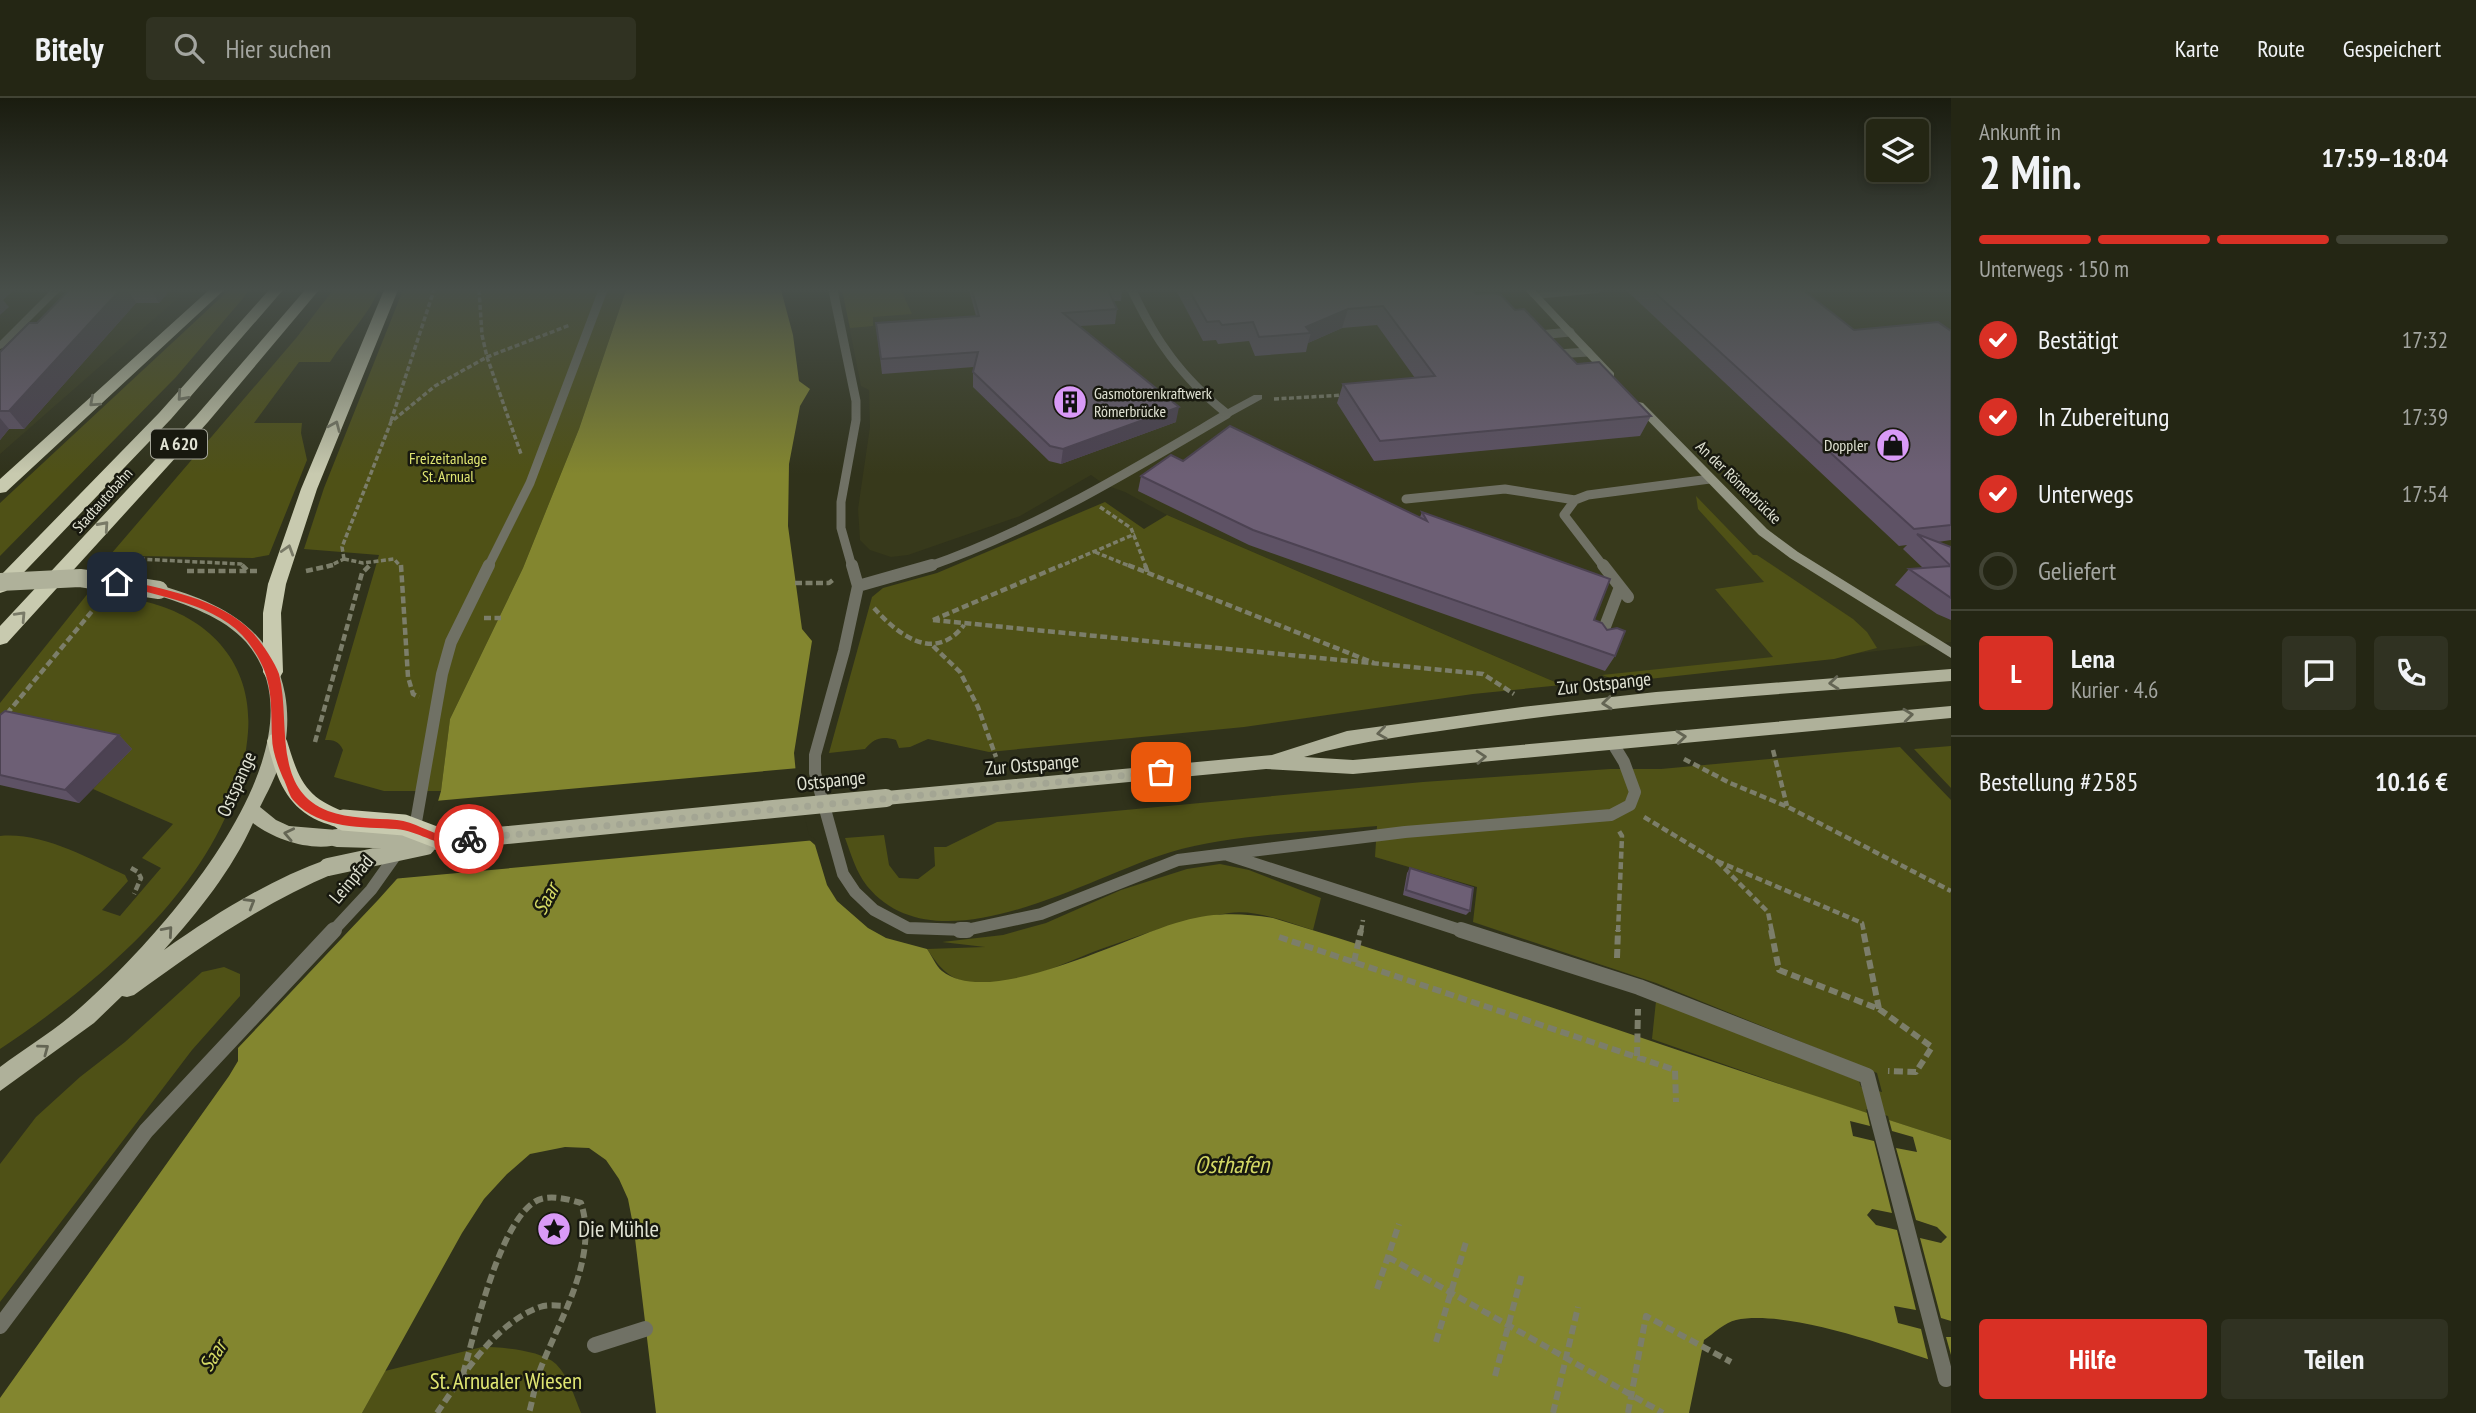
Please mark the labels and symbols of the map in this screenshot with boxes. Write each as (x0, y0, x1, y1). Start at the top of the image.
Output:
building icon: Gasmotorenkraftwerk Römerbrücke (1051, 383, 1089, 421)
place label: Gasmotorenkraftwerk Römerbrücke (1094, 383, 1213, 421)
one-way arrow (178, 388, 190, 401)
one-way arrow (89, 394, 102, 406)
one-way arrow (327, 420, 341, 433)
shop icon: Doppler (1874, 426, 1912, 464)
road number: A 620 (151, 430, 207, 458)
place label: Doppler (1824, 435, 1869, 455)
street label: An der Römerbrücke (1692, 436, 1786, 528)
park label: Freizeitanlage St. Arnual (409, 448, 487, 486)
street label: Stadtautobahn (67, 463, 137, 537)
one-way arrow (96, 521, 109, 534)
one-way arrow (279, 544, 294, 556)
pin (87, 552, 147, 612)
one-way arrow (12, 611, 25, 624)
street label: Zur Ostspange (1556, 666, 1652, 700)
one-way arrow (1828, 675, 1839, 690)
one-way arrow (1601, 696, 1613, 711)
one-way arrow (1902, 708, 1913, 723)
one-way arrow (1376, 725, 1388, 740)
one-way arrow (1676, 730, 1687, 745)
pin (1131, 742, 1191, 802)
street label: Ostspange (211, 748, 261, 820)
street label: Zur Ostspange (984, 748, 1080, 780)
one-way arrow (1476, 750, 1487, 765)
street label: Ostspange (796, 764, 867, 796)
courier (434, 804, 504, 874)
one-way arrow (283, 827, 295, 842)
street label: Leinpfad (324, 850, 378, 908)
water label: Saar (526, 876, 566, 919)
one-way arrow (242, 898, 255, 911)
one-way arrow (160, 927, 172, 940)
one-way arrow (37, 1045, 49, 1057)
water label: Osthafen (1195, 1149, 1271, 1180)
place icon: Die Mühle (535, 1210, 573, 1248)
place label: Die Mühle (578, 1214, 659, 1243)
water label: Saar (193, 1332, 234, 1376)
park label: St. Arnualer Wiesen (430, 1366, 582, 1395)

